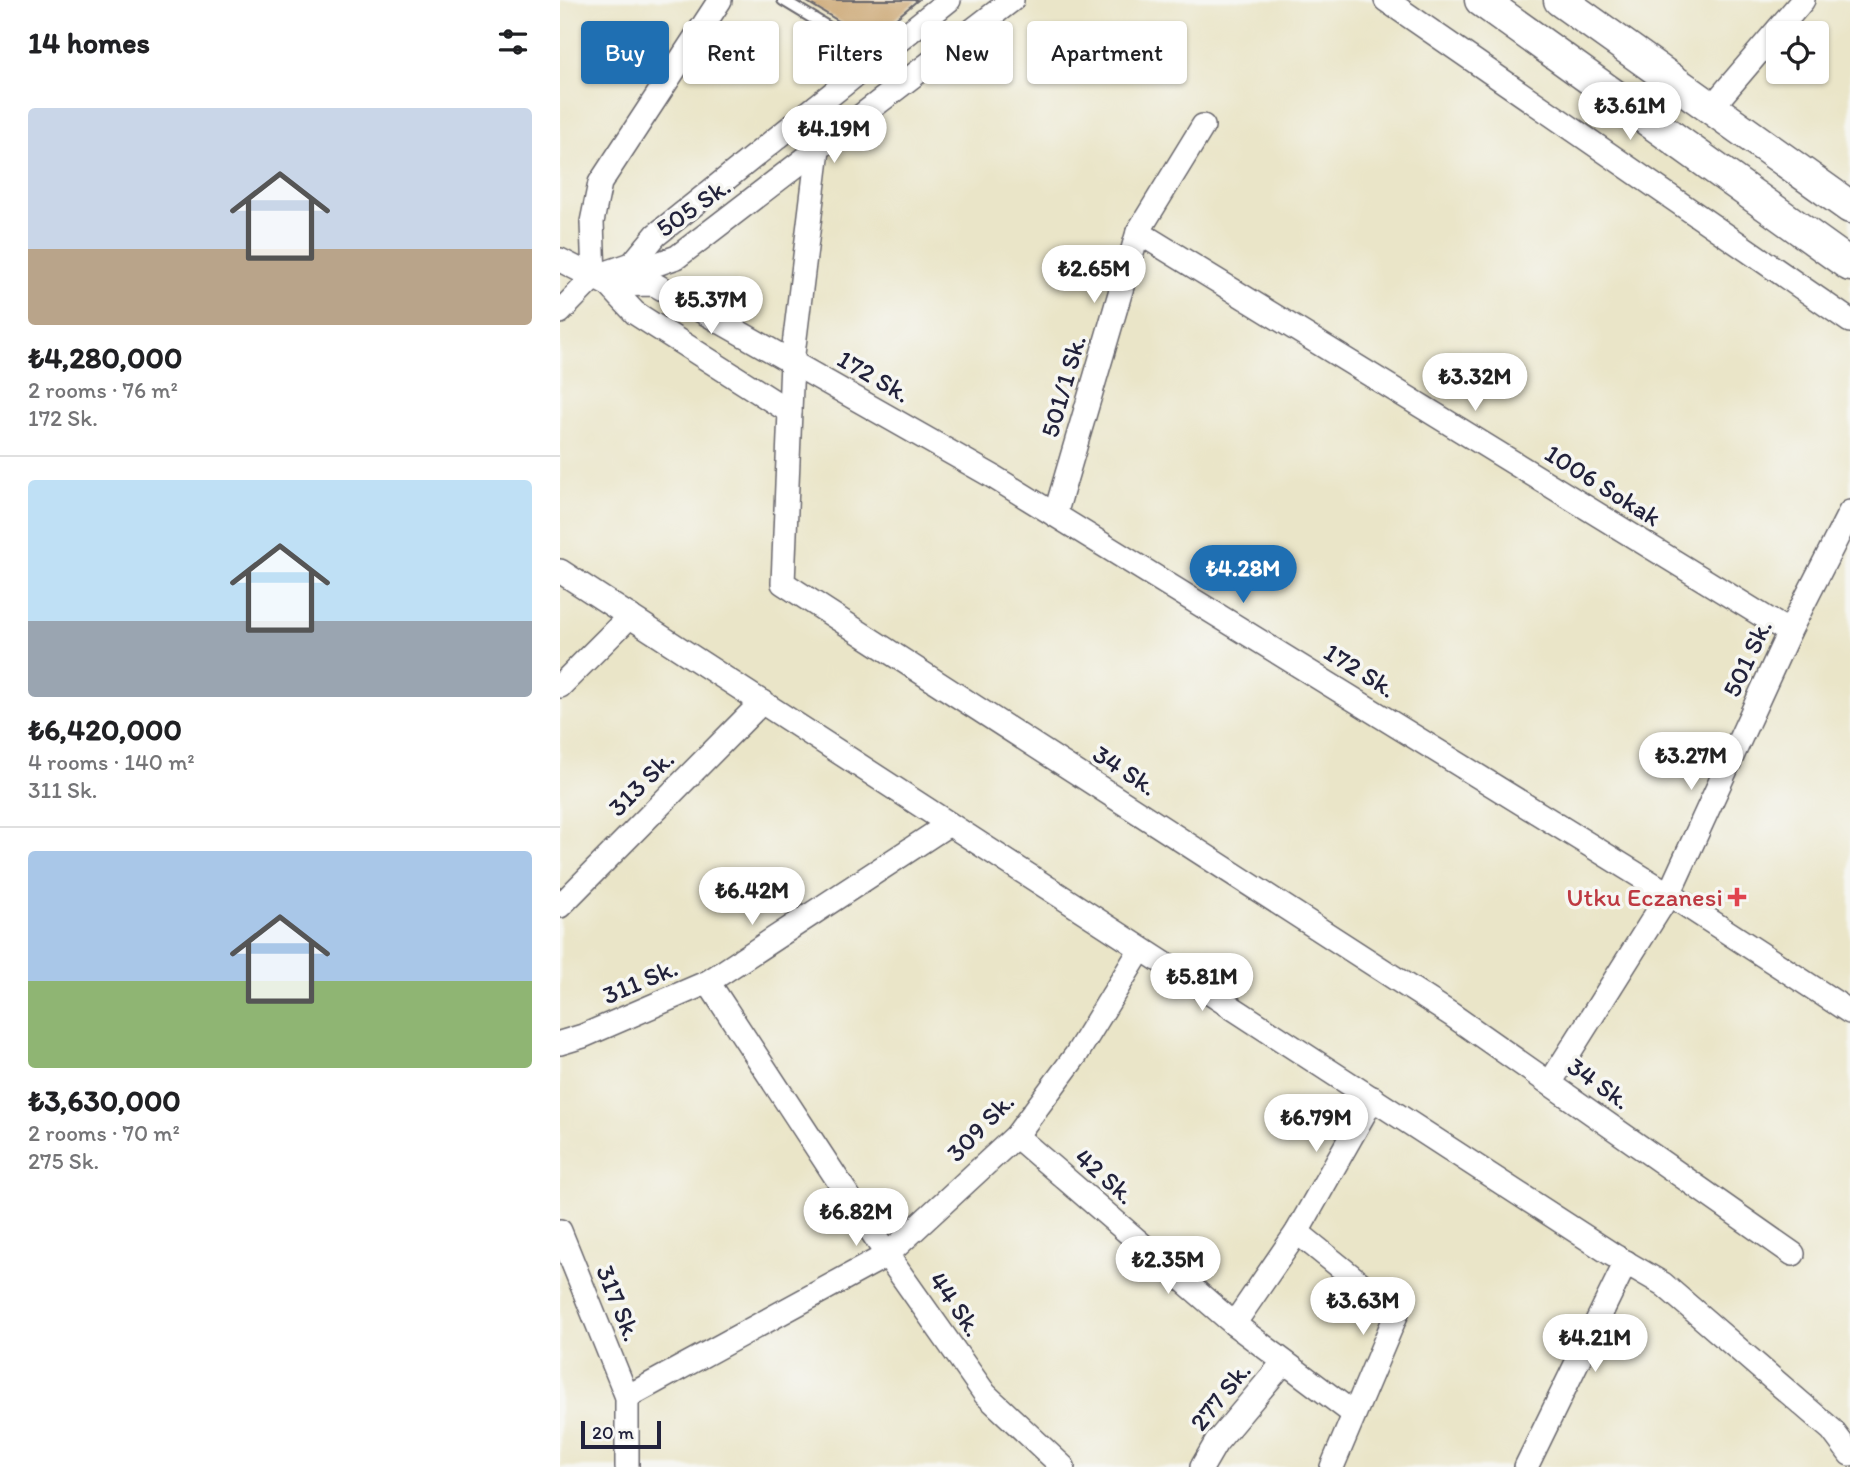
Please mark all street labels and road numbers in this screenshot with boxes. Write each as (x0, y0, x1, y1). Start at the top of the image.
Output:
street label: 505 Sk. (650, 170, 736, 244)
street label: 501/1 Sk. (1033, 331, 1093, 441)
street label: 172 Sk. (832, 342, 916, 410)
street label: 1006 Sokak (1539, 437, 1667, 533)
street label: 501 Sk. (1715, 614, 1779, 702)
street label: 172 Sk. (1318, 636, 1402, 704)
street label: 34 Sk. (1087, 737, 1163, 803)
street label: 313 Sk. (601, 743, 681, 823)
street label: 311 Sk. (598, 951, 682, 1011)
street label: 34 Sk. (1561, 1050, 1637, 1116)
street label: 309 Sk. (939, 1086, 1021, 1168)
street label: 42 Sk. (1068, 1141, 1142, 1211)
street label: 317 Sk. (589, 1260, 649, 1346)
street label: 44 Sk. (922, 1266, 990, 1342)
street label: 277 Sk. (1182, 1355, 1258, 1437)

